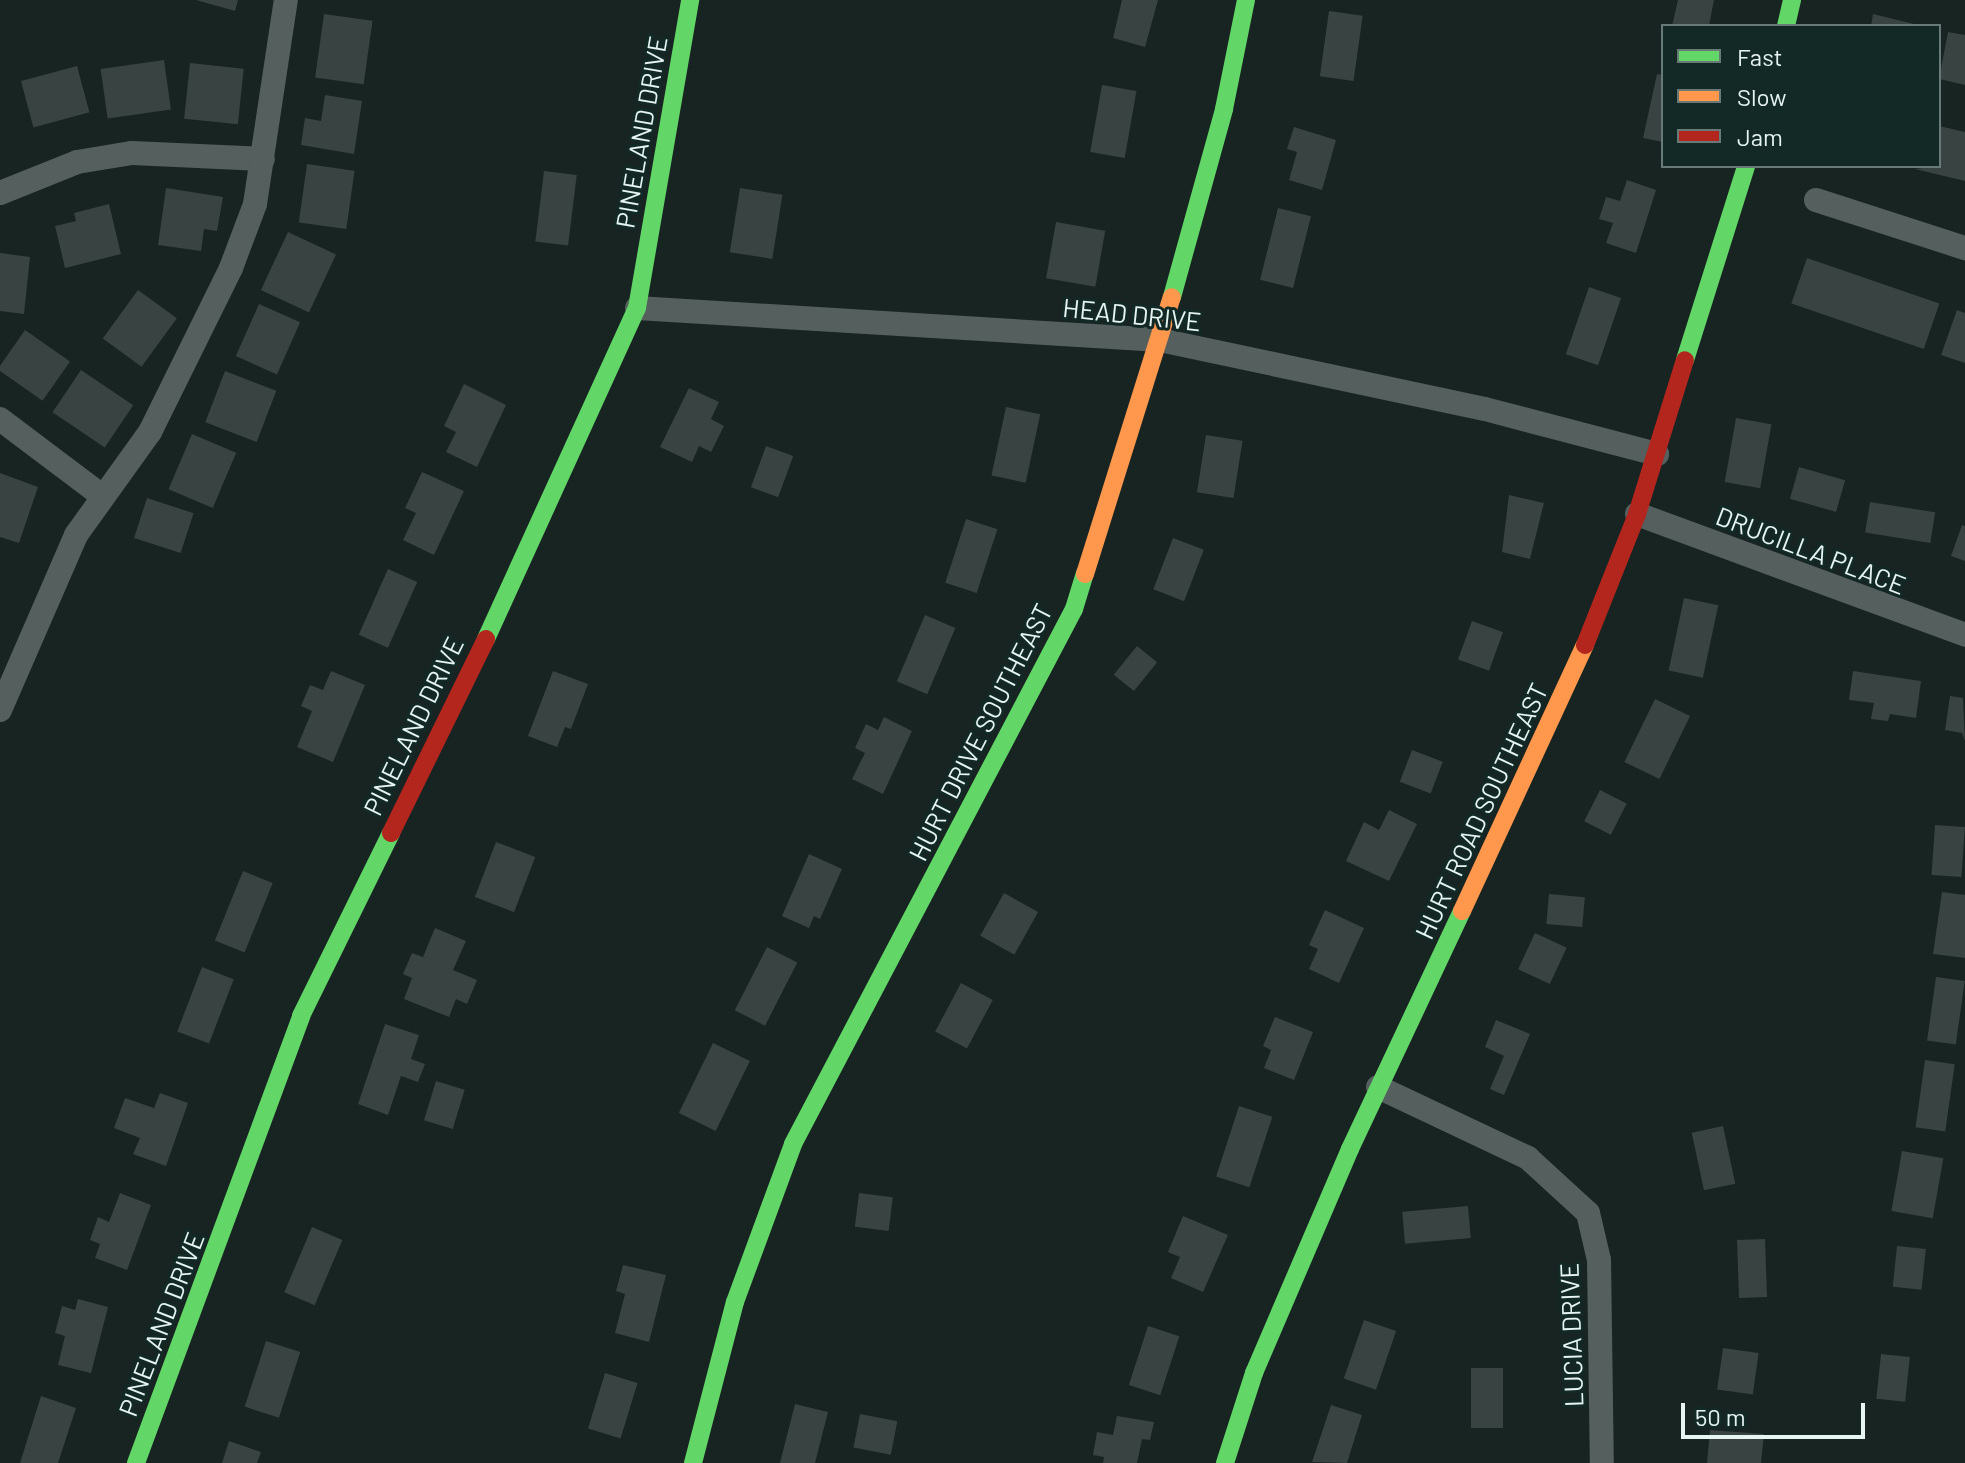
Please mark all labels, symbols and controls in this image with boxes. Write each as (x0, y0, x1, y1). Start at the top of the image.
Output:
legend (1661, 24, 1941, 168)
street label: PINELAND DRIVE (609, 33, 673, 231)
text: Fast (1737, 42, 1782, 71)
text: Slow (1737, 82, 1786, 111)
text: Jam (1737, 122, 1783, 151)
street label: HEAD DRIVE (1061, 291, 1203, 337)
street label: DRUCILLA PLACE (1712, 499, 1910, 601)
street label: HURT DRIVE SOUTHEAST (902, 598, 1058, 866)
street label: PINELAND DRIVE (356, 632, 470, 820)
street label: HURT ROAD SOUTHEAST (1408, 678, 1554, 944)
street label: PINELAND DRIVE (112, 1228, 210, 1420)
street label: LUCIA DRIVE (1553, 1262, 1589, 1408)
scale bar (1685, 1387, 1869, 1437)
text: 50 m (1695, 1402, 1746, 1431)

